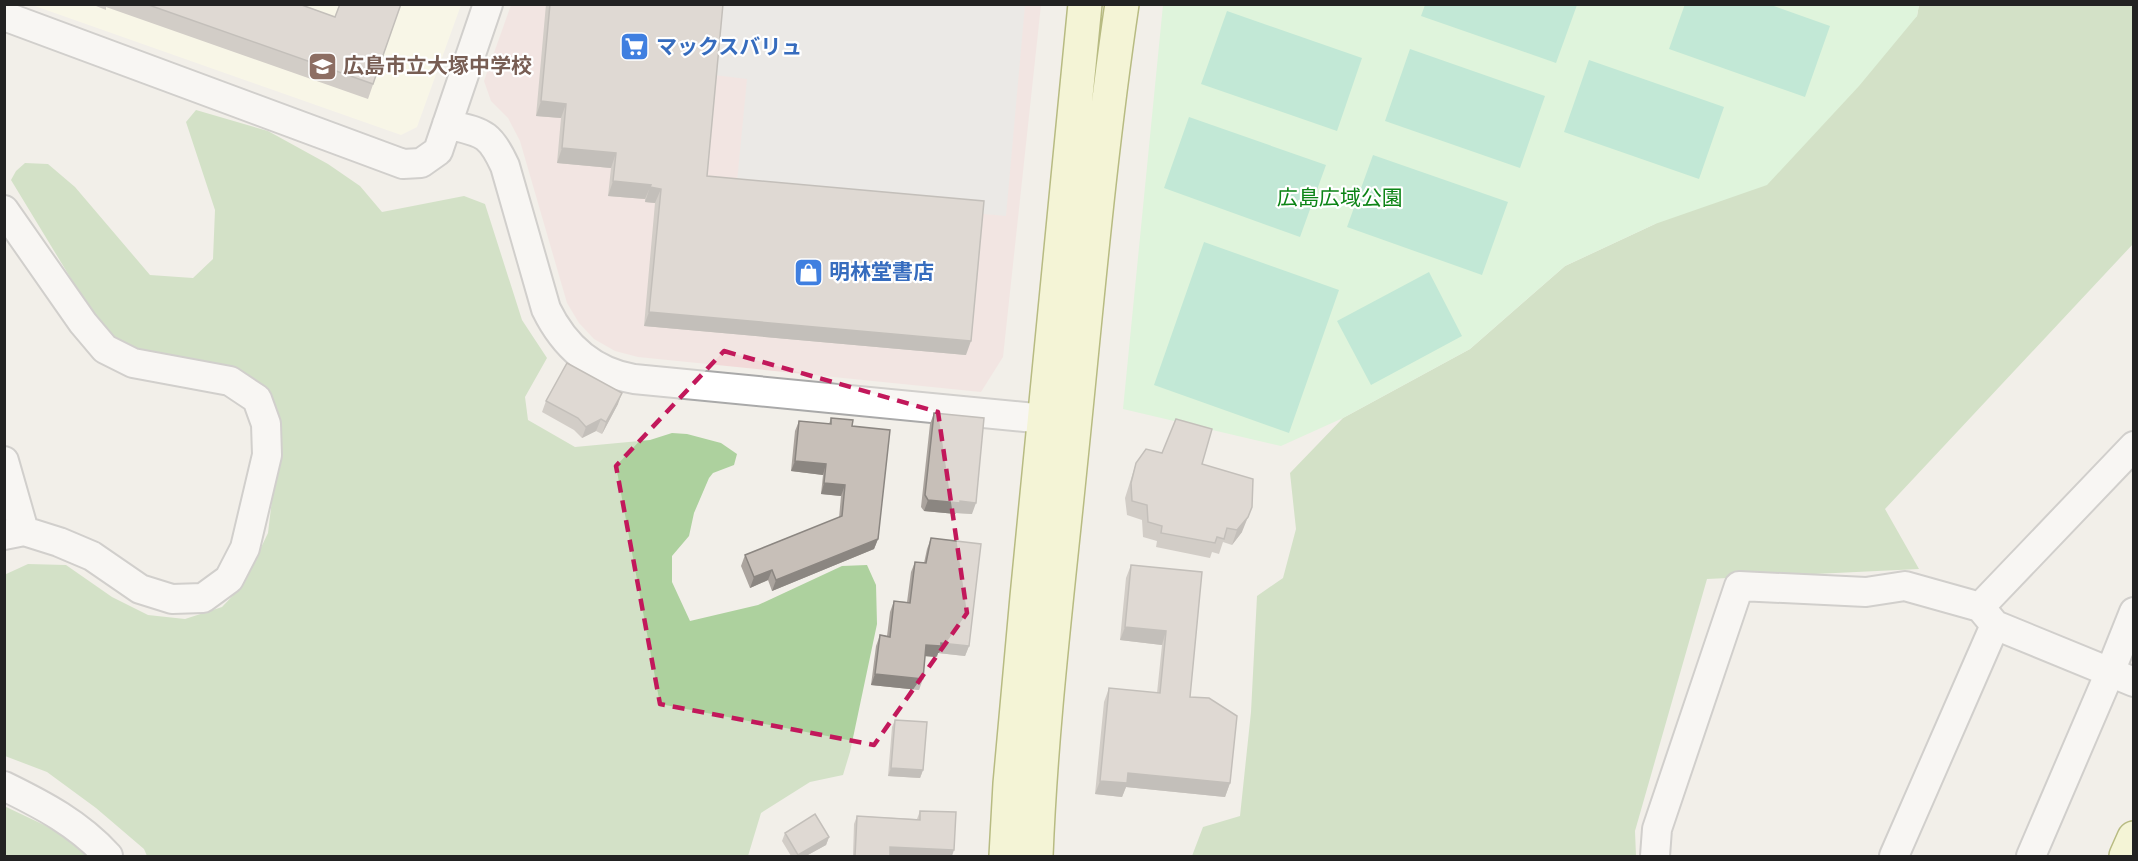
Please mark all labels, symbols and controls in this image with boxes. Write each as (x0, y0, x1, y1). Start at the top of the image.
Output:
supermarket icon: マックスバリュ (619, 31, 651, 63)
place label: マックスバリュ (656, 34, 802, 58)
school or university icon: 広島市立大塚中学校 (306, 50, 338, 82)
place label: 広島市立大塚中学校 (343, 53, 532, 77)
park label: 広島広域公園 (1277, 185, 1403, 209)
shop icon: 明林堂書店 (792, 256, 824, 288)
place label: 明林堂書店 (829, 259, 934, 283)

